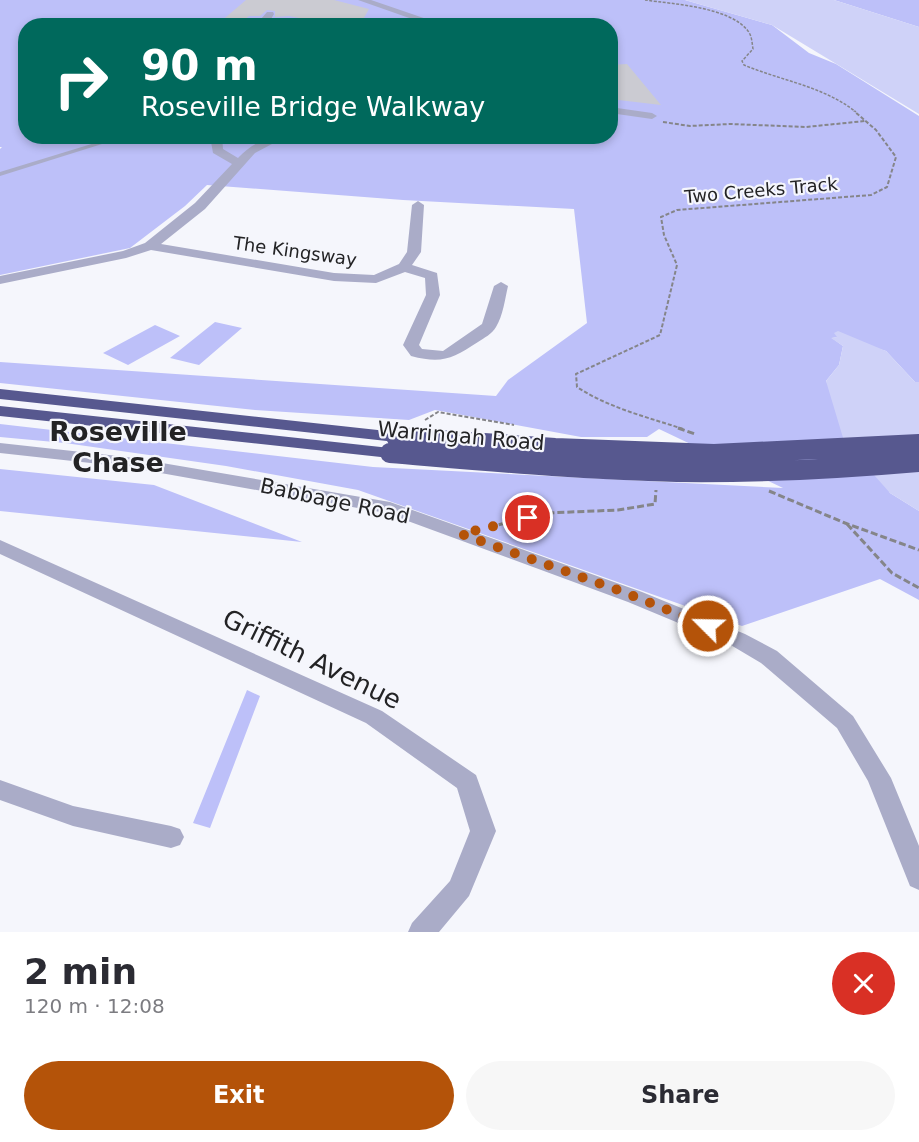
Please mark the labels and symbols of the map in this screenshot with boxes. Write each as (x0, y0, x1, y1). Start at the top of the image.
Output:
street label: Two Creeks Track (682, 173, 839, 207)
street label: The Kingsway (231, 232, 359, 270)
district label: Roseville Chase (49, 416, 187, 478)
street label: Warringah Road (377, 417, 545, 455)
street label: Babbage Road (258, 473, 412, 529)
pin (502, 492, 553, 543)
position arrow (676, 594, 740, 658)
street label: Griffith Avenue (218, 603, 406, 715)

